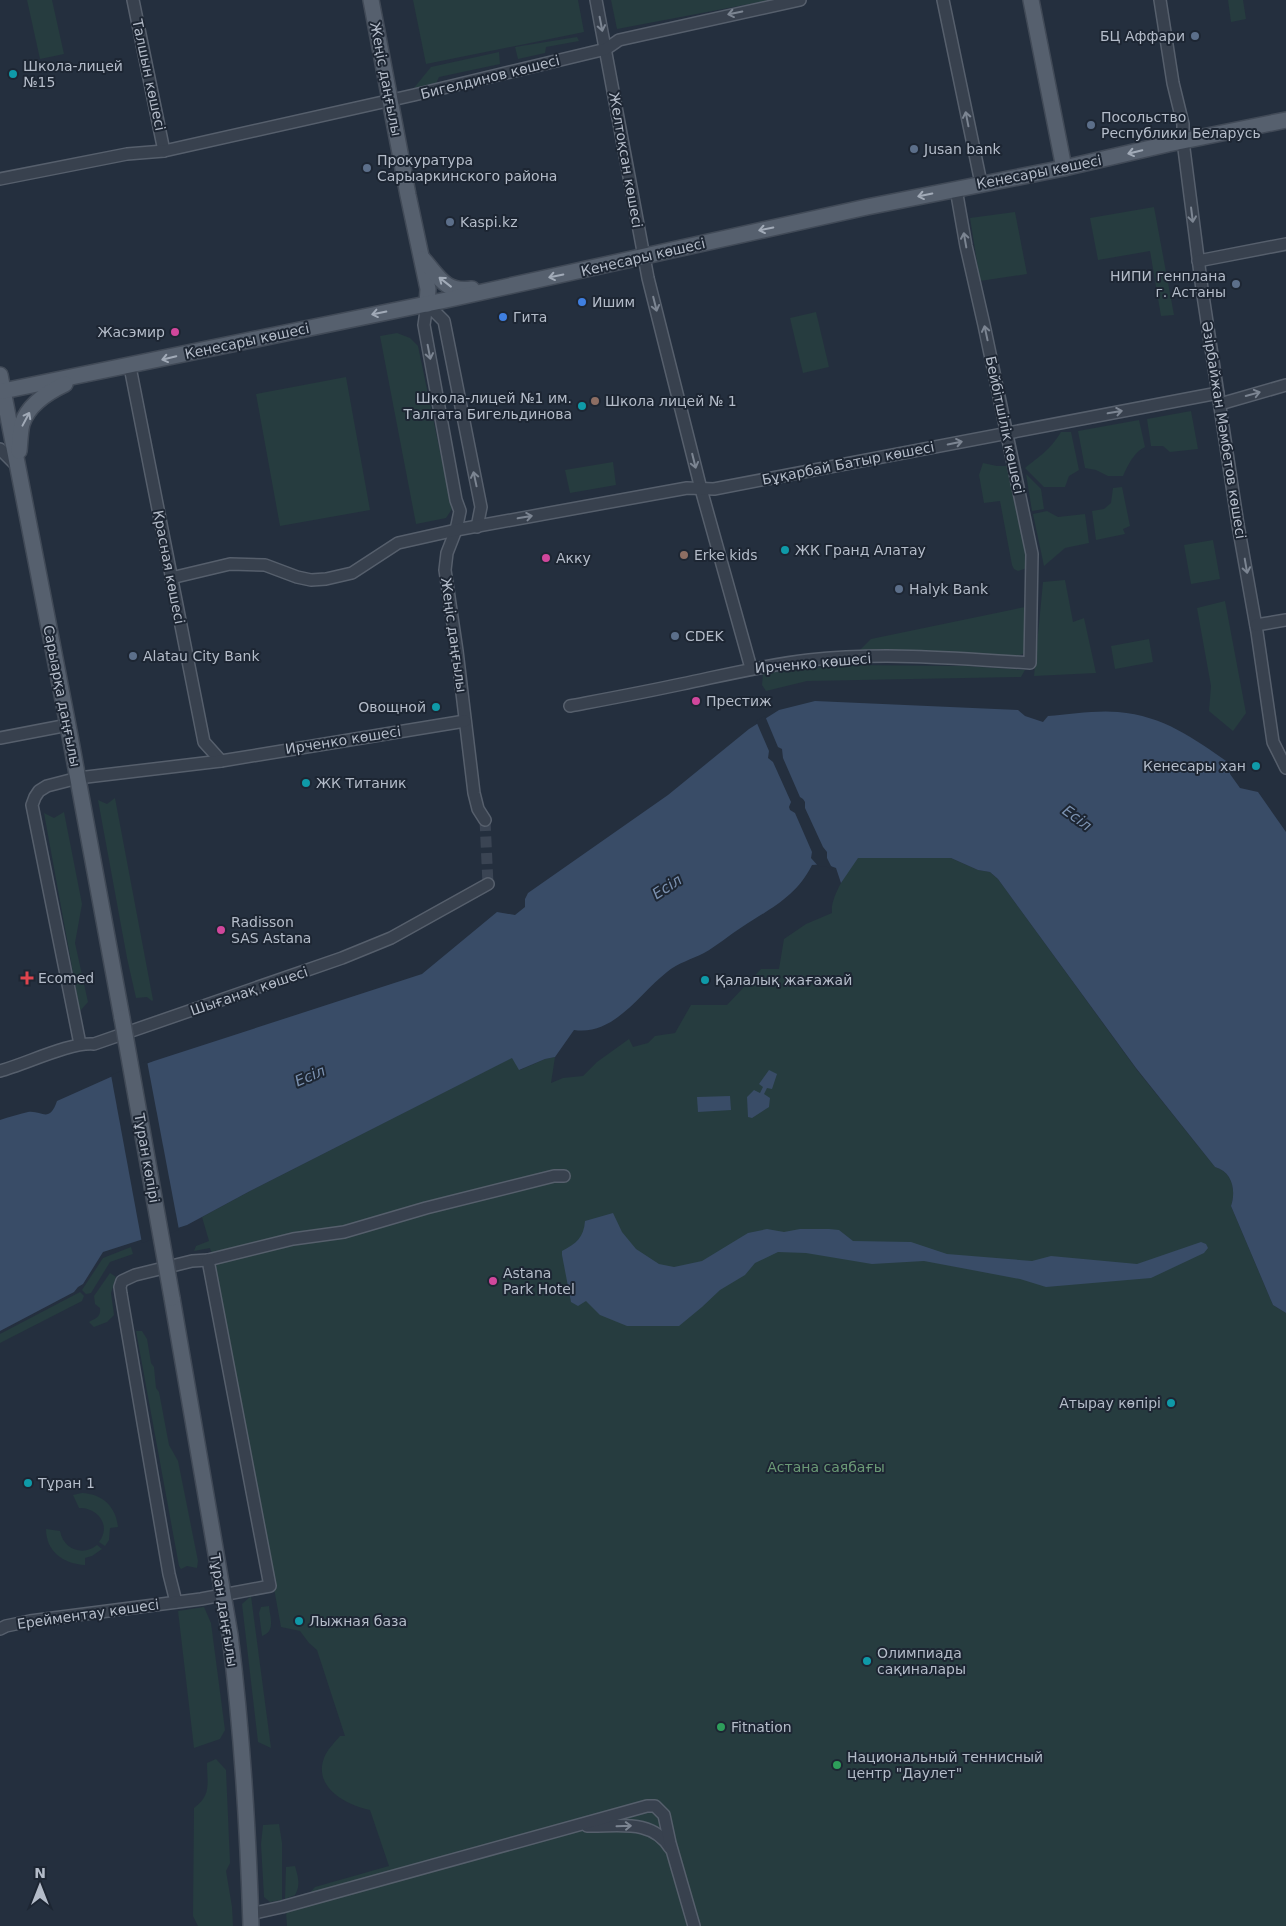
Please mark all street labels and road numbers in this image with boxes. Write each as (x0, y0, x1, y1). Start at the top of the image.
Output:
street label: Талшын көшесі (129, 17, 169, 132)
street label: Жеңіс даңғылы (367, 21, 405, 137)
street label: Бигелдинов көшесі (419, 52, 561, 102)
street label: Желтоқсан көшесі (606, 91, 646, 229)
street label: Кенесары көшесі (975, 152, 1103, 192)
street label: Кенесары көшесі (579, 235, 707, 279)
street label: Кенесары көшесі (183, 320, 311, 362)
street label: Әзірбайжан Мәмбетов көшесі (1199, 320, 1249, 540)
street label: Бейбітшілік көшесі (983, 355, 1027, 495)
street label: Бұқарбай Батыр көшесі (760, 438, 936, 488)
street label: Красная көшесі (150, 509, 188, 625)
street label: Жеңіс даңғылы (438, 577, 470, 693)
street label: Сарыарқа даңғылы (40, 624, 84, 768)
street label: Ирченко көшесі (754, 650, 872, 676)
street label: Ирченко көшесі (284, 723, 402, 757)
street label: Шығанақ көшесі (188, 963, 310, 1019)
street label: Тұран көпірі (131, 1111, 163, 1204)
street label: Тұран даңғылы (207, 1551, 241, 1668)
street label: Ерейментау көшесі (16, 1596, 160, 1632)

